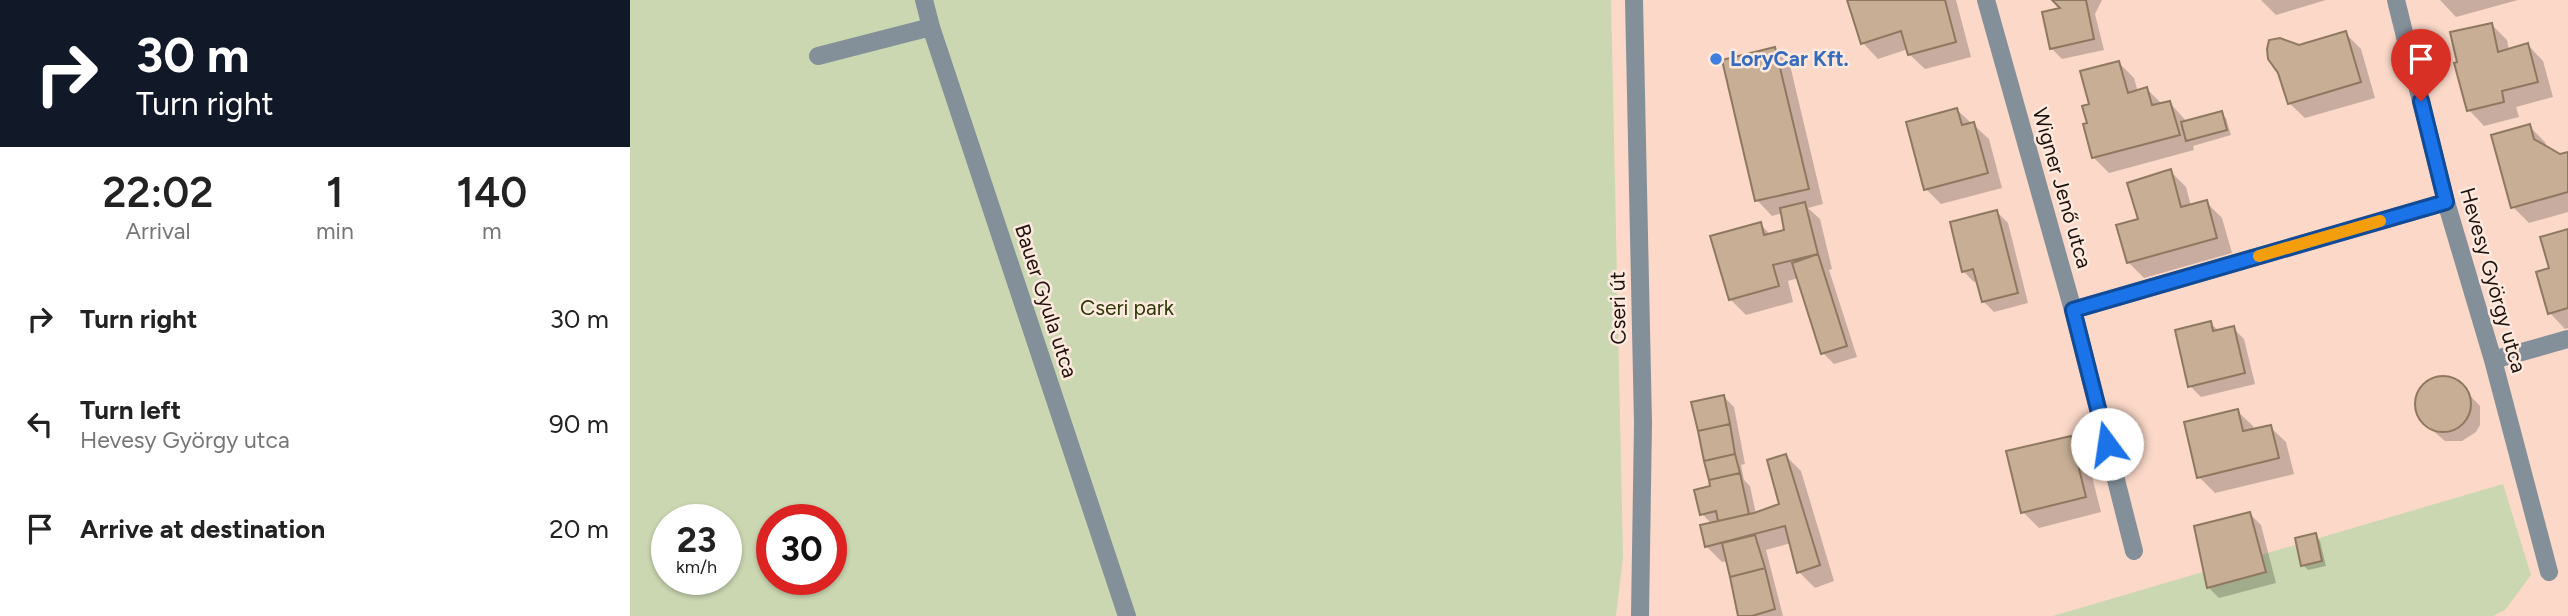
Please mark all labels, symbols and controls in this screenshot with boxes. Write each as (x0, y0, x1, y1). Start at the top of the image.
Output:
text: 30 m (136, 25, 249, 84)
icon: right (21, 28, 112, 119)
pin (2391, 29, 2451, 101)
icon: arrive (2402, 40, 2440, 78)
place label: LoryCar Kft. (1730, 46, 1849, 71)
marker: LoryCar Kft. (1708, 51, 1724, 67)
text: Turn right (136, 85, 274, 123)
street label: Wigner Jenő utca (2028, 105, 2097, 271)
text: 22:02 (103, 167, 213, 218)
text: 1 (326, 167, 344, 218)
text: 140 (456, 167, 527, 218)
street label: Hevesy György utca (2455, 184, 2532, 375)
text: Arrival (126, 217, 190, 245)
text: min (316, 217, 354, 245)
text: m (482, 217, 502, 245)
street label: Bauer Gyula utca (1010, 221, 1083, 381)
street label: Cseri út (1604, 271, 1631, 345)
park label: Cseri park (1080, 295, 1175, 320)
icon: right (21, 300, 59, 338)
text: Turn right (80, 303, 197, 335)
text: 30 m (550, 303, 609, 335)
text: Turn left (80, 394, 181, 426)
icon: left (21, 405, 59, 443)
position arrow (2070, 407, 2144, 481)
text: 90 m (549, 408, 609, 440)
text: Hevesy György utca (80, 426, 290, 454)
speed limit sign: 30 (756, 504, 847, 595)
icon: arrive (21, 510, 59, 548)
text: Arrive at destination (80, 513, 325, 545)
text: 20 m (549, 513, 609, 545)
text: 23 (677, 519, 716, 561)
text: km/h (676, 556, 717, 578)

